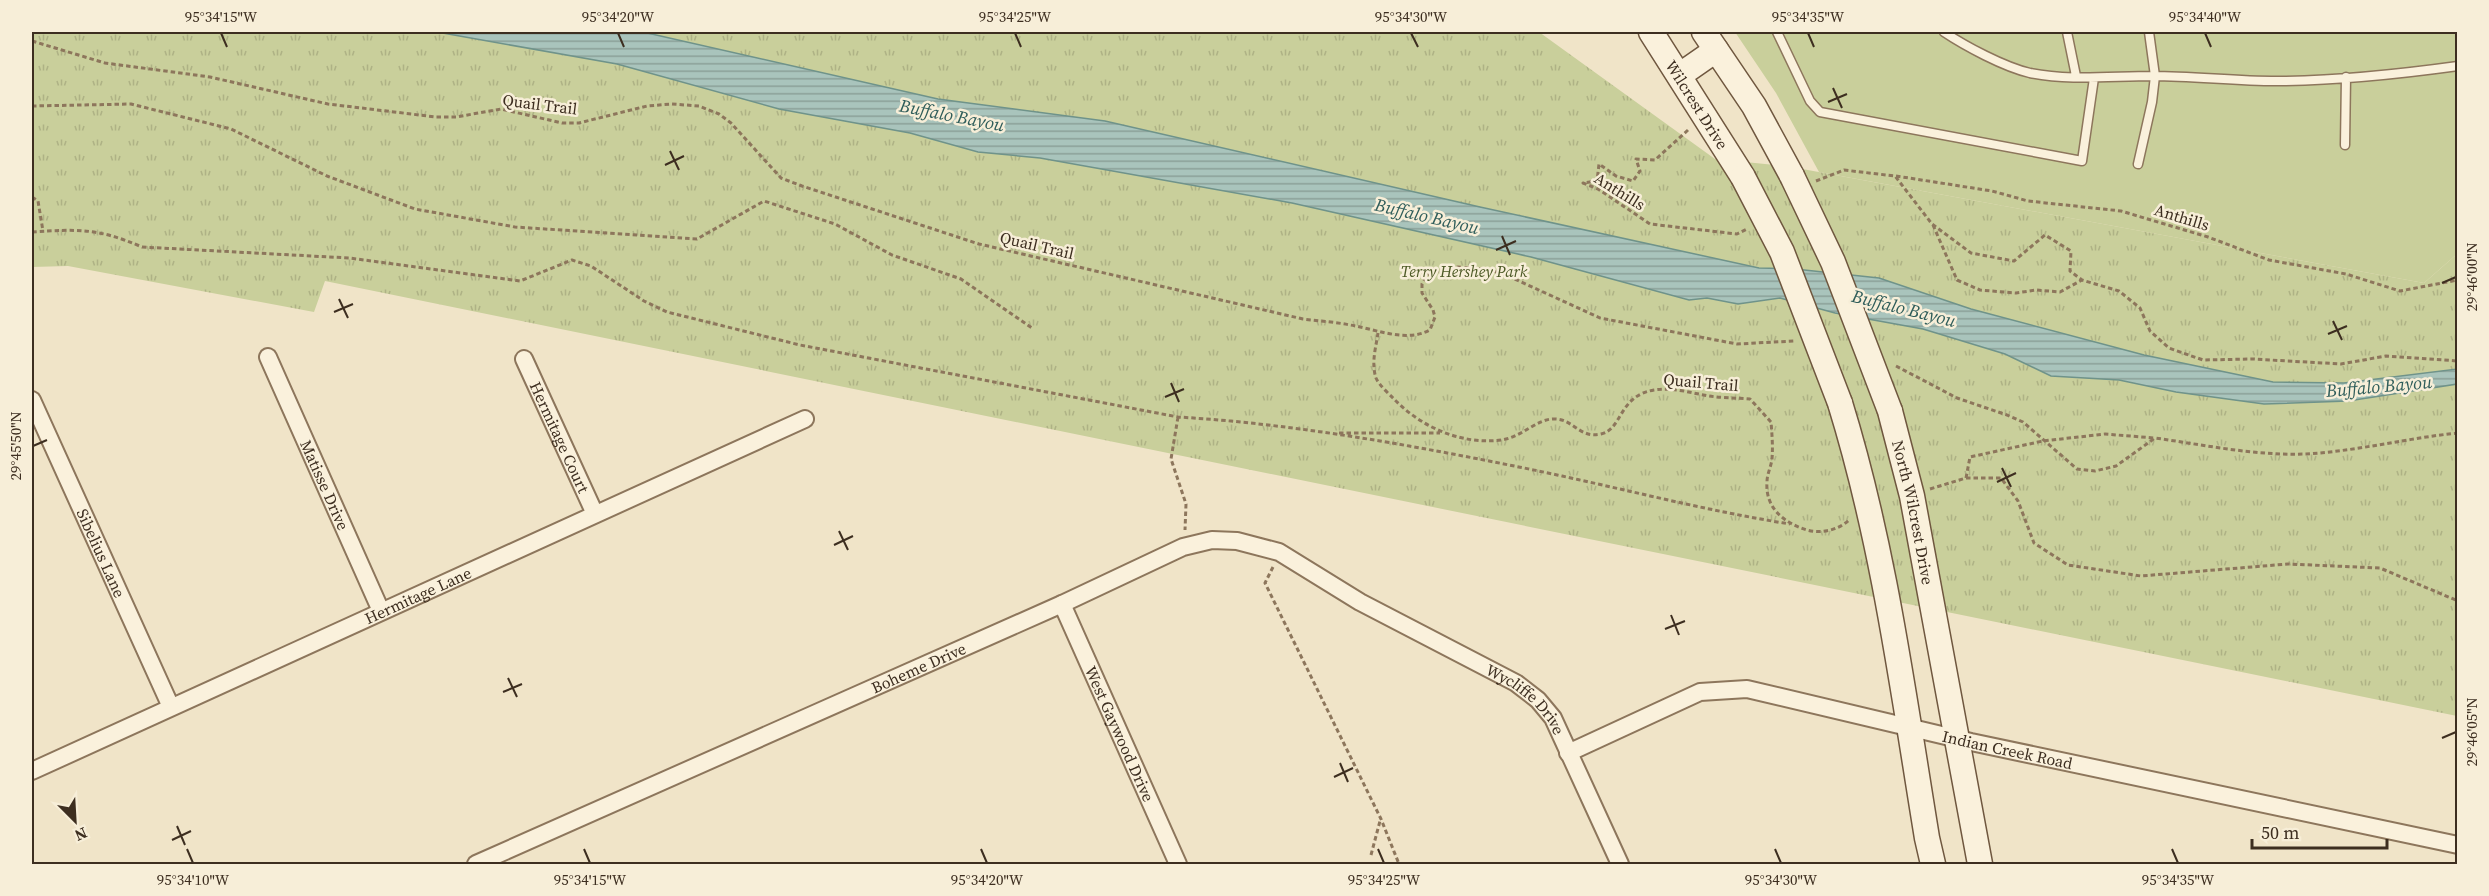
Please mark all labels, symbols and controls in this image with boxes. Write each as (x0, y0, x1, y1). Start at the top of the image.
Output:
text: 95°34'15"W (185, 6, 258, 27)
text: 95°34'20"W (582, 6, 655, 27)
text: 95°34'25"W (979, 6, 1052, 27)
text: 95°34'30"W (1375, 6, 1448, 27)
text: 95°34'35"W (1772, 6, 1845, 27)
text: 95°34'40"W (2169, 6, 2242, 27)
street label: Wilcrest Drive (1661, 56, 1734, 153)
street label: Quail Trail (501, 89, 579, 120)
water label: Buffalo Bayou (896, 92, 1007, 138)
street label: Anthills (1590, 167, 1650, 215)
water label: Buffalo Bayou (1371, 192, 1482, 240)
street label: Anthills (2152, 198, 2212, 236)
street label: Quail Trail (998, 226, 1076, 264)
text: 29°46'00"N (2461, 242, 2482, 312)
park label: Terry Hershey Park (1401, 260, 1528, 282)
water label: Buffalo Bayou (1848, 283, 1959, 333)
street label: Quail Trail (1663, 368, 1740, 396)
water label: Buffalo Bayou (2324, 369, 2434, 403)
street label: Hermitage Court (525, 378, 595, 497)
text: 29°45'50"N (5, 411, 26, 481)
street label: Matisse Drive (295, 436, 355, 534)
street label: North Wilcrest Drive (1887, 438, 1939, 586)
street label: Sibelius Lane (72, 505, 131, 601)
street label: Hermitage Lane (361, 561, 475, 629)
street label: Boheme Drive (868, 637, 969, 698)
street label: Wycliffe Drive (1482, 658, 1570, 738)
street label: West Gaywood Drive (1080, 662, 1160, 805)
text: 29°46'05"N (2461, 697, 2482, 767)
street label: Indian Creek Road (1940, 725, 2075, 774)
north arrow (45, 791, 105, 851)
scale bar (2252, 812, 2387, 850)
text: 50 m (2261, 820, 2299, 845)
text: N (71, 822, 91, 847)
text: 95°34'10"W (157, 869, 230, 890)
text: 95°34'15"W (554, 869, 627, 890)
text: 95°34'20"W (951, 869, 1024, 890)
text: 95°34'25"W (1348, 869, 1421, 890)
text: 95°34'30"W (1745, 869, 1818, 890)
text: 95°34'35"W (2142, 869, 2215, 890)

